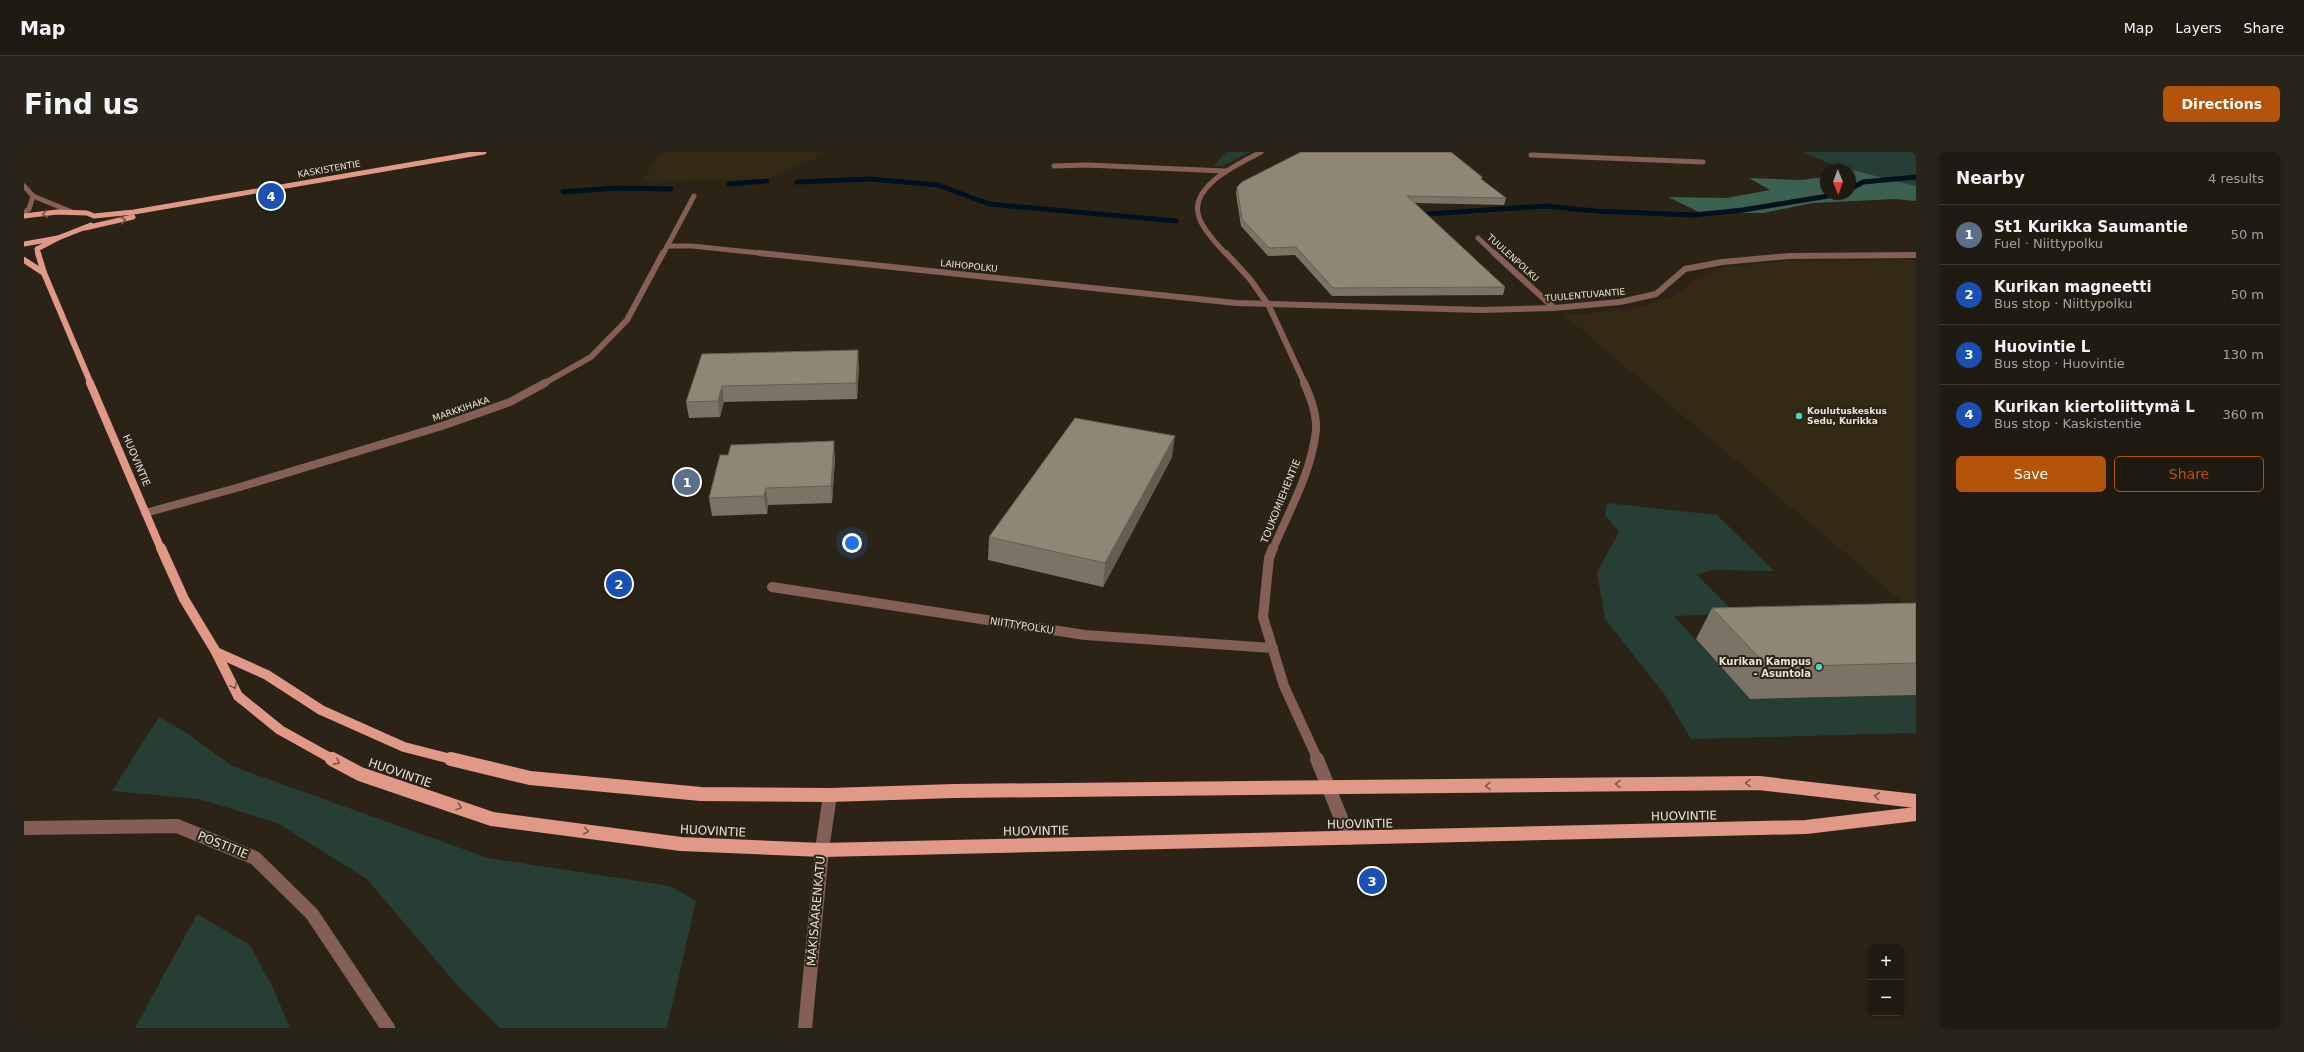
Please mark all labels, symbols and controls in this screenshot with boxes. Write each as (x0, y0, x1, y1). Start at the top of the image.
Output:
text: Map (20, 17, 65, 39)
text: Map (2124, 20, 2153, 36)
text: Layers (2175, 20, 2222, 36)
text: Share (2244, 20, 2284, 36)
button: Directions (2163, 86, 2280, 122)
text: Find us (24, 88, 139, 121)
street label: KASKISTENTIE (297, 158, 362, 179)
north arrow (1820, 164, 1856, 200)
text: Nearby (1956, 168, 2025, 188)
text: 4 results (2208, 171, 2264, 186)
pin: 4 (258, 181, 284, 211)
one-way arrow (42, 209, 48, 218)
one-way arrow (120, 216, 126, 224)
text: St1 Kurikka Saumantie (1994, 218, 2188, 236)
text: 1 (1964, 227, 1974, 242)
text: 50 m (2231, 227, 2264, 242)
street label: TUULENPOLKU (1484, 232, 1541, 284)
text: Fuel · Niittypolku (1994, 236, 2103, 251)
street label: LAIHOPOLKU (940, 258, 998, 274)
text: Kurikan magneetti (1994, 278, 2152, 296)
street label: TUULENTUVANTIE (1543, 286, 1626, 304)
text: 2 (1964, 287, 1974, 302)
text: 50 m (2231, 287, 2264, 302)
text: Bus stop · Niittypolku (1994, 296, 2133, 311)
text: Huovintie L (1994, 338, 2090, 356)
text: 3 (1964, 347, 1974, 362)
text: 130 m (2222, 347, 2264, 362)
text: Bus stop · Huovintie (1994, 356, 2125, 371)
street label: MARKKIHAKA (431, 394, 492, 423)
text: Kurikan kiertoliittymä L (1994, 398, 2195, 416)
place label: Koulutuskeskus Sedu, Kurikka (1807, 406, 1887, 426)
text: 4 (1964, 407, 1974, 422)
text: 360 m (2222, 407, 2264, 422)
marker: Koulutuskeskus Sedu, Kurikka (1794, 411, 1804, 421)
text: Bus stop · Kaskistentie (1994, 416, 2142, 431)
street label: HUOVINTIE (121, 433, 152, 488)
button: Save (1956, 456, 2106, 492)
button: Share (2114, 456, 2264, 492)
street label: TOUKOMIEHENTIE (1258, 458, 1302, 546)
pin: 1 (674, 467, 700, 497)
your location (842, 533, 862, 553)
pin: 2 (606, 569, 632, 599)
street label: NIITTYPOLKU (989, 615, 1055, 636)
place label: Kurikan Kampus - Asuntola (1719, 656, 1811, 679)
marker: Kurikan Kampus - Asuntola (1814, 662, 1824, 672)
one-way arrow (229, 682, 236, 689)
street label: HUOVINTIE (366, 756, 434, 790)
one-way arrow (333, 757, 340, 764)
one-way arrow (1745, 779, 1751, 787)
one-way arrow (1615, 780, 1621, 788)
one-way arrow (1485, 782, 1491, 790)
one-way arrow (1874, 792, 1880, 801)
one-way arrow (455, 802, 462, 811)
street label: HUOVINTIE (1651, 808, 1717, 824)
street label: HUOVINTIE (1327, 816, 1393, 832)
street label: HUOVINTIE (680, 822, 746, 840)
street label: HUOVINTIE (1003, 823, 1069, 839)
one-way arrow (583, 826, 589, 835)
street label: POSTITIE (196, 828, 250, 862)
street label: MÄKISAARENKATU (803, 855, 828, 967)
pin: 3 (1359, 866, 1385, 896)
map controls (1868, 944, 1904, 1016)
button: + (1868, 944, 1904, 980)
button: − (1868, 980, 1904, 1016)

